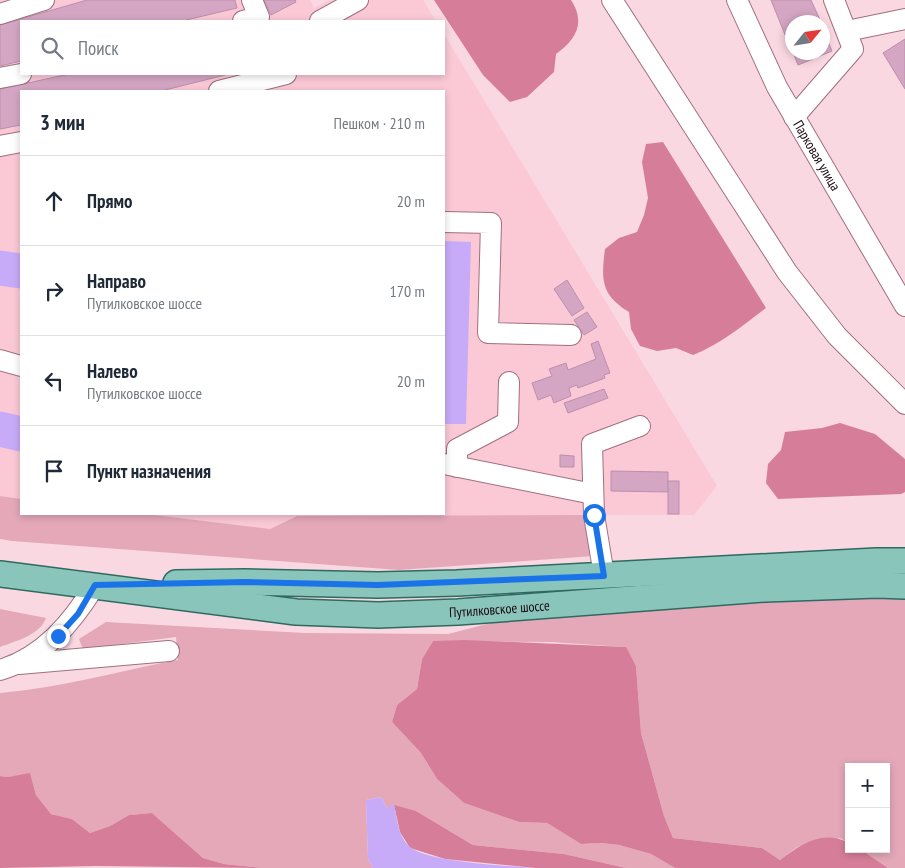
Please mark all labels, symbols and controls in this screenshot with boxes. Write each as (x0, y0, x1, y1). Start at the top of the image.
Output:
north arrow (785, 15, 830, 60)
search box (20, 20, 445, 75)
icon: search (38, 34, 66, 62)
text: Поиск (78, 36, 119, 60)
text: 3 мин (40, 109, 85, 136)
text: Пешком · 210 m (334, 113, 425, 133)
street label: Парковая улица (789, 117, 845, 194)
icon: ahead (40, 187, 68, 215)
text: Прямо (87, 189, 132, 213)
text: 20 m (397, 191, 425, 211)
text: Направо (87, 269, 146, 293)
icon: right (40, 277, 68, 305)
text: 170 m (390, 281, 425, 301)
text: Путилковское шоссе (87, 293, 202, 313)
text: Налево (87, 359, 138, 383)
icon: left (40, 367, 68, 395)
text: 20 m (397, 371, 425, 391)
text: Путилковское шоссе (87, 383, 202, 403)
icon: arrive (40, 457, 68, 485)
text: Пункт назначения (87, 459, 211, 483)
route start (583, 504, 606, 527)
street label: Путилковское шоссе (449, 596, 551, 621)
route end (47, 625, 70, 648)
map controls (845, 763, 890, 853)
button: + (845, 763, 890, 808)
button: − (845, 808, 890, 853)

